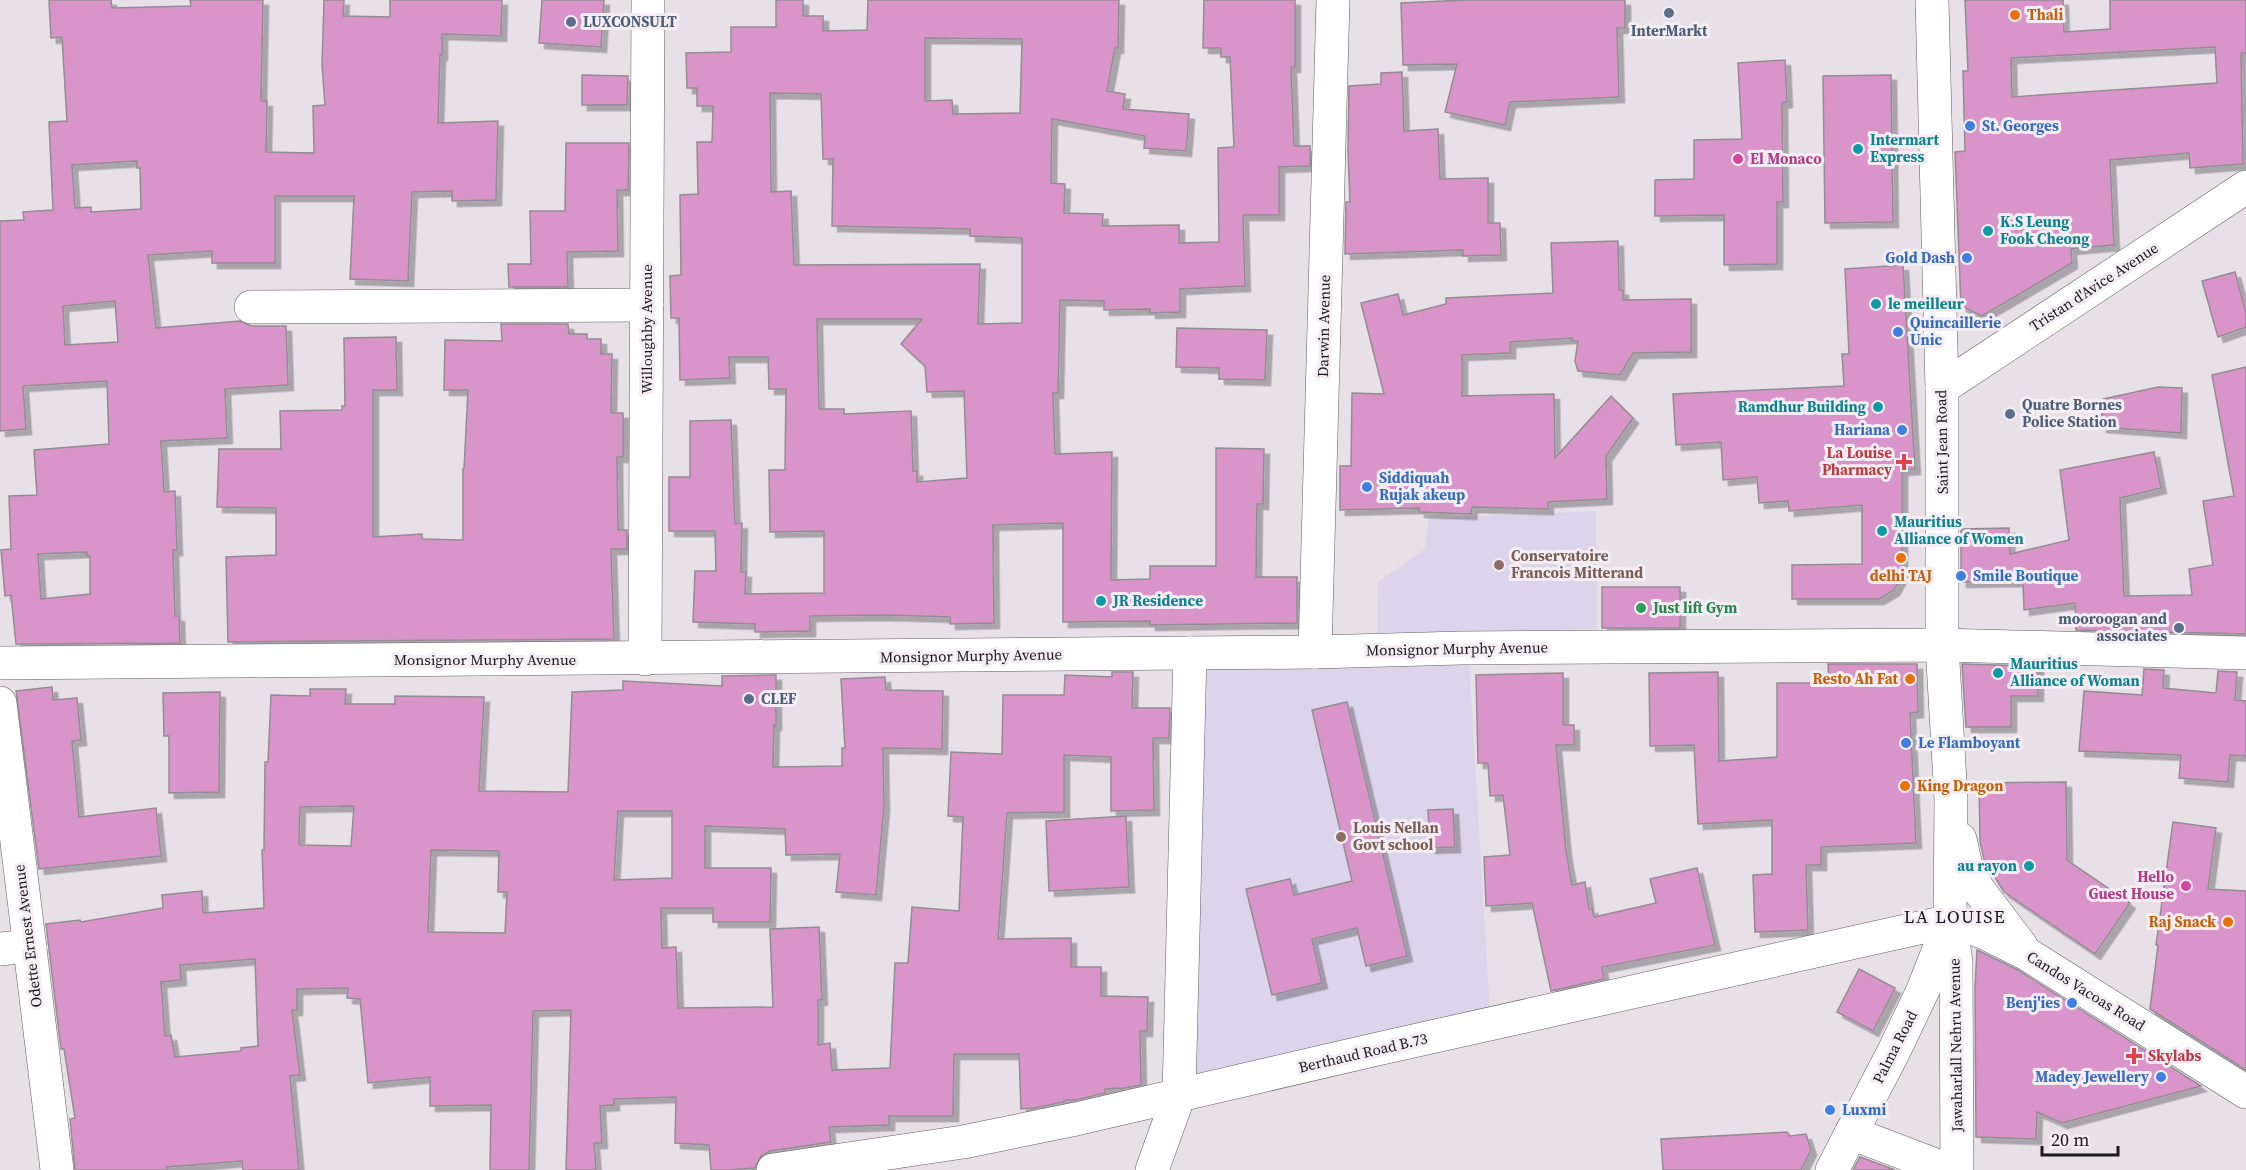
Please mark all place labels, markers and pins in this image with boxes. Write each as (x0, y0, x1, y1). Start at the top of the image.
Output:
place label: Thali (2027, 4, 2063, 25)
marker: InterMarkt (1662, 6, 1676, 20)
marker: Thali (2008, 8, 2022, 22)
place label: LUXCONSULT (583, 11, 677, 32)
marker: LUXCONSULT (564, 15, 578, 29)
place label: InterMarkt (1631, 20, 1708, 41)
place label: St. Georges (1982, 115, 2059, 136)
marker: St. Georges (1963, 119, 1977, 133)
place label: Intermart Express (1870, 129, 1940, 167)
marker: Intermart Express (1851, 142, 1865, 156)
place label: El Monaco (1750, 148, 1822, 169)
marker: El Monaco (1731, 152, 1745, 166)
place label: K.S Leung Fook Cheong (2000, 211, 2089, 249)
marker: K.S Leung Fook Cheong (1981, 224, 1995, 238)
place label: Gold Dash (1885, 247, 1955, 268)
marker: Gold Dash (1960, 251, 1974, 265)
place label: le meilleur (1888, 293, 1964, 314)
marker: le meilleur (1869, 297, 1883, 311)
place label: Quincaillerie Unic (1910, 312, 2001, 350)
marker: Quincaillerie Unic (1891, 325, 1905, 339)
place label: Quatre Bornes Police Station (2022, 394, 2122, 432)
place label: Ramdhur Building (1738, 396, 1866, 417)
marker: Ramdhur Building (1871, 400, 1885, 414)
marker: Quatre Bornes Police Station (2003, 407, 2017, 421)
place label: Hariana (1834, 419, 1891, 440)
marker: Hariana (1895, 423, 1909, 437)
place label: La Louise Pharmacy (1822, 442, 1892, 480)
marker: La Louise Pharmacy (1897, 455, 1911, 469)
place label: Siddiquah Rujak akeup (1379, 467, 1465, 505)
marker: Siddiquah Rujak akeup (1360, 480, 1374, 494)
place label: Mauritius Alliance of Women (1894, 511, 2024, 549)
marker: Mauritius Alliance of Women (1875, 524, 1889, 538)
place label: Conservatoire Francois Mitterand (1511, 545, 1643, 583)
marker: delhi TAJ (1894, 551, 1908, 565)
marker: Conservatoire Francois Mitterand (1492, 558, 1506, 572)
place label: delhi TAJ (1870, 565, 1932, 586)
place label: Smile Boutique (1973, 565, 2079, 586)
marker: Smile Boutique (1954, 569, 1968, 583)
place label: JR Residence (1112, 590, 1203, 611)
marker: JR Residence (1094, 594, 1108, 608)
place label: Just lift Gym (1652, 597, 1738, 618)
marker: Just lift Gym (1634, 601, 1648, 615)
place label: mooroogan and associates (2058, 608, 2167, 646)
marker: mooroogan and associates (2172, 621, 2186, 635)
place label: Mauritius Alliance of Woman (2010, 653, 2140, 691)
marker: Mauritius Alliance of Woman (1991, 666, 2005, 680)
place label: Resto Ah Fat (1813, 668, 1899, 689)
marker: Resto Ah Fat (1903, 672, 1917, 686)
place label: CLEF (761, 688, 797, 709)
marker: CLEF (742, 692, 756, 706)
place label: Le Flamboyant (1918, 732, 2021, 753)
marker: Le Flamboyant (1899, 736, 1913, 750)
place label: King Dragon (1917, 775, 2003, 796)
marker: King Dragon (1898, 779, 1912, 793)
place label: Louis Nellan Govt school (1353, 817, 1439, 855)
marker: Louis Nellan Govt school (1334, 830, 1348, 844)
place label: au rayon (1957, 855, 2017, 876)
marker: au rayon (2022, 859, 2036, 873)
place label: Hello Guest House (2088, 866, 2175, 904)
marker: Hello Guest House (2179, 879, 2193, 893)
place label: Raj Snack (2149, 911, 2216, 932)
marker: Raj Snack (2221, 915, 2235, 929)
place label: Benj'ies (2006, 992, 2060, 1013)
marker: Benj'ies (2065, 996, 2079, 1010)
place label: Skylabs (2148, 1045, 2202, 1066)
marker: Skylabs (2125, 1047, 2143, 1065)
place label: Madey Jewellery (2035, 1066, 2149, 1087)
marker: Madey Jewellery (2154, 1070, 2168, 1084)
place label: Luxmi (1842, 1099, 1886, 1120)
marker: Luxmi (1823, 1103, 1837, 1117)

